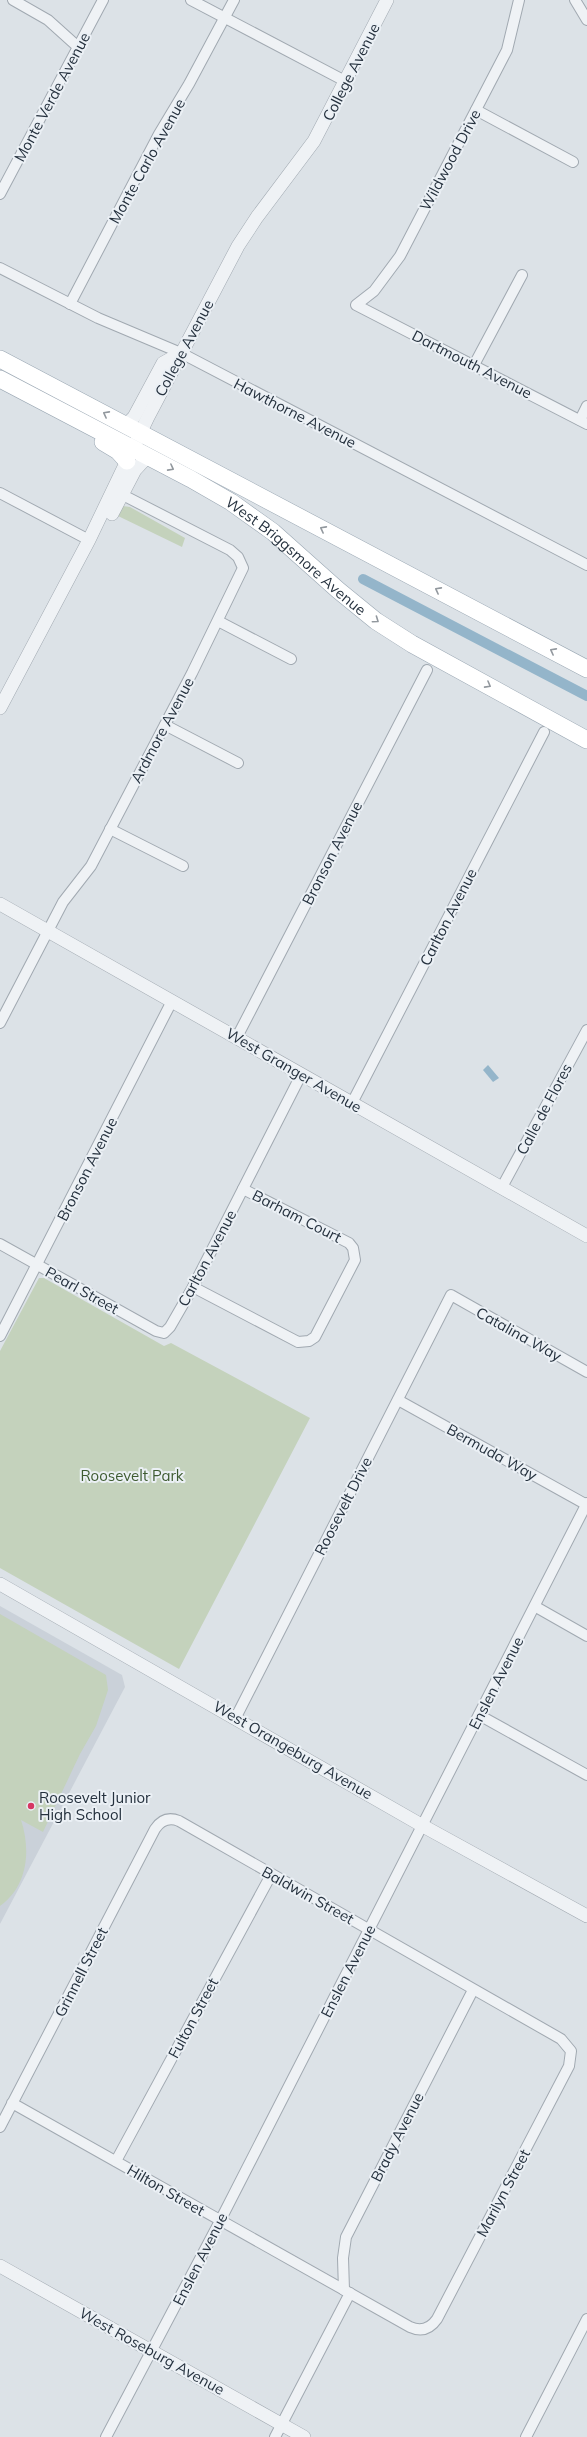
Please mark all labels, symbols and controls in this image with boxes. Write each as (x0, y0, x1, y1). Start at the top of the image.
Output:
street label: College Avenue (318, 20, 384, 124)
street label: Monte Verde Avenue (10, 29, 94, 165)
street label: Monte Carlo Avenue (105, 95, 189, 227)
street label: Wildwood Drive (415, 106, 485, 214)
street label: College Avenue (150, 296, 218, 400)
street label: Dartmouth Avenue (409, 326, 535, 402)
street label: Hawthorne Avenue (231, 374, 359, 452)
one-way arrow (103, 412, 110, 419)
one-way arrow (167, 463, 175, 471)
street label: West Briggsmore Avenue (222, 492, 370, 619)
one-way arrow (320, 526, 327, 534)
one-way arrow (434, 587, 442, 595)
one-way arrow (372, 615, 379, 623)
one-way arrow (549, 648, 557, 656)
street label: Ardmore Avenue (126, 674, 198, 786)
one-way arrow (484, 681, 491, 688)
street label: Bronson Avenue (298, 798, 366, 908)
street label: Carlton Avenue (415, 865, 481, 969)
street label: West Granger Avenue (223, 1023, 365, 1117)
street label: Calle de Flores (512, 1060, 576, 1158)
street label: Bronson Avenue (53, 1114, 121, 1224)
street label: Barham Court (249, 1185, 345, 1247)
street label: Carlton Avenue (174, 1206, 240, 1310)
street label: Pearl Street (42, 1262, 122, 1318)
street label: Catalina Way (473, 1303, 565, 1365)
street label: Bermuda Way (444, 1419, 540, 1485)
street label: Roosevelt Drive (310, 1454, 376, 1558)
park label: Roosevelt Park (80, 1466, 184, 1485)
street label: Enslen Avenue (464, 1633, 528, 1733)
street label: West Orangeburg Avenue (210, 1697, 376, 1803)
place label: Roosevelt Junior High School (39, 1788, 151, 1824)
marker: Roosevelt Junior High School (26, 1801, 36, 1811)
street label: Baldwin Street (259, 1862, 357, 1928)
street label: Enslen Avenue (316, 1921, 380, 2021)
street label: Grinnell Street (50, 1924, 112, 2020)
street label: Fulton Street (164, 1975, 222, 2061)
street label: Brady Avenue (366, 2089, 428, 2185)
street label: Marilyn Street (472, 2146, 534, 2240)
street label: Hilton Street (124, 2160, 208, 2220)
street label: Enslen Avenue (168, 2209, 232, 2309)
street label: West Roseburg Avenue (76, 2303, 228, 2399)

